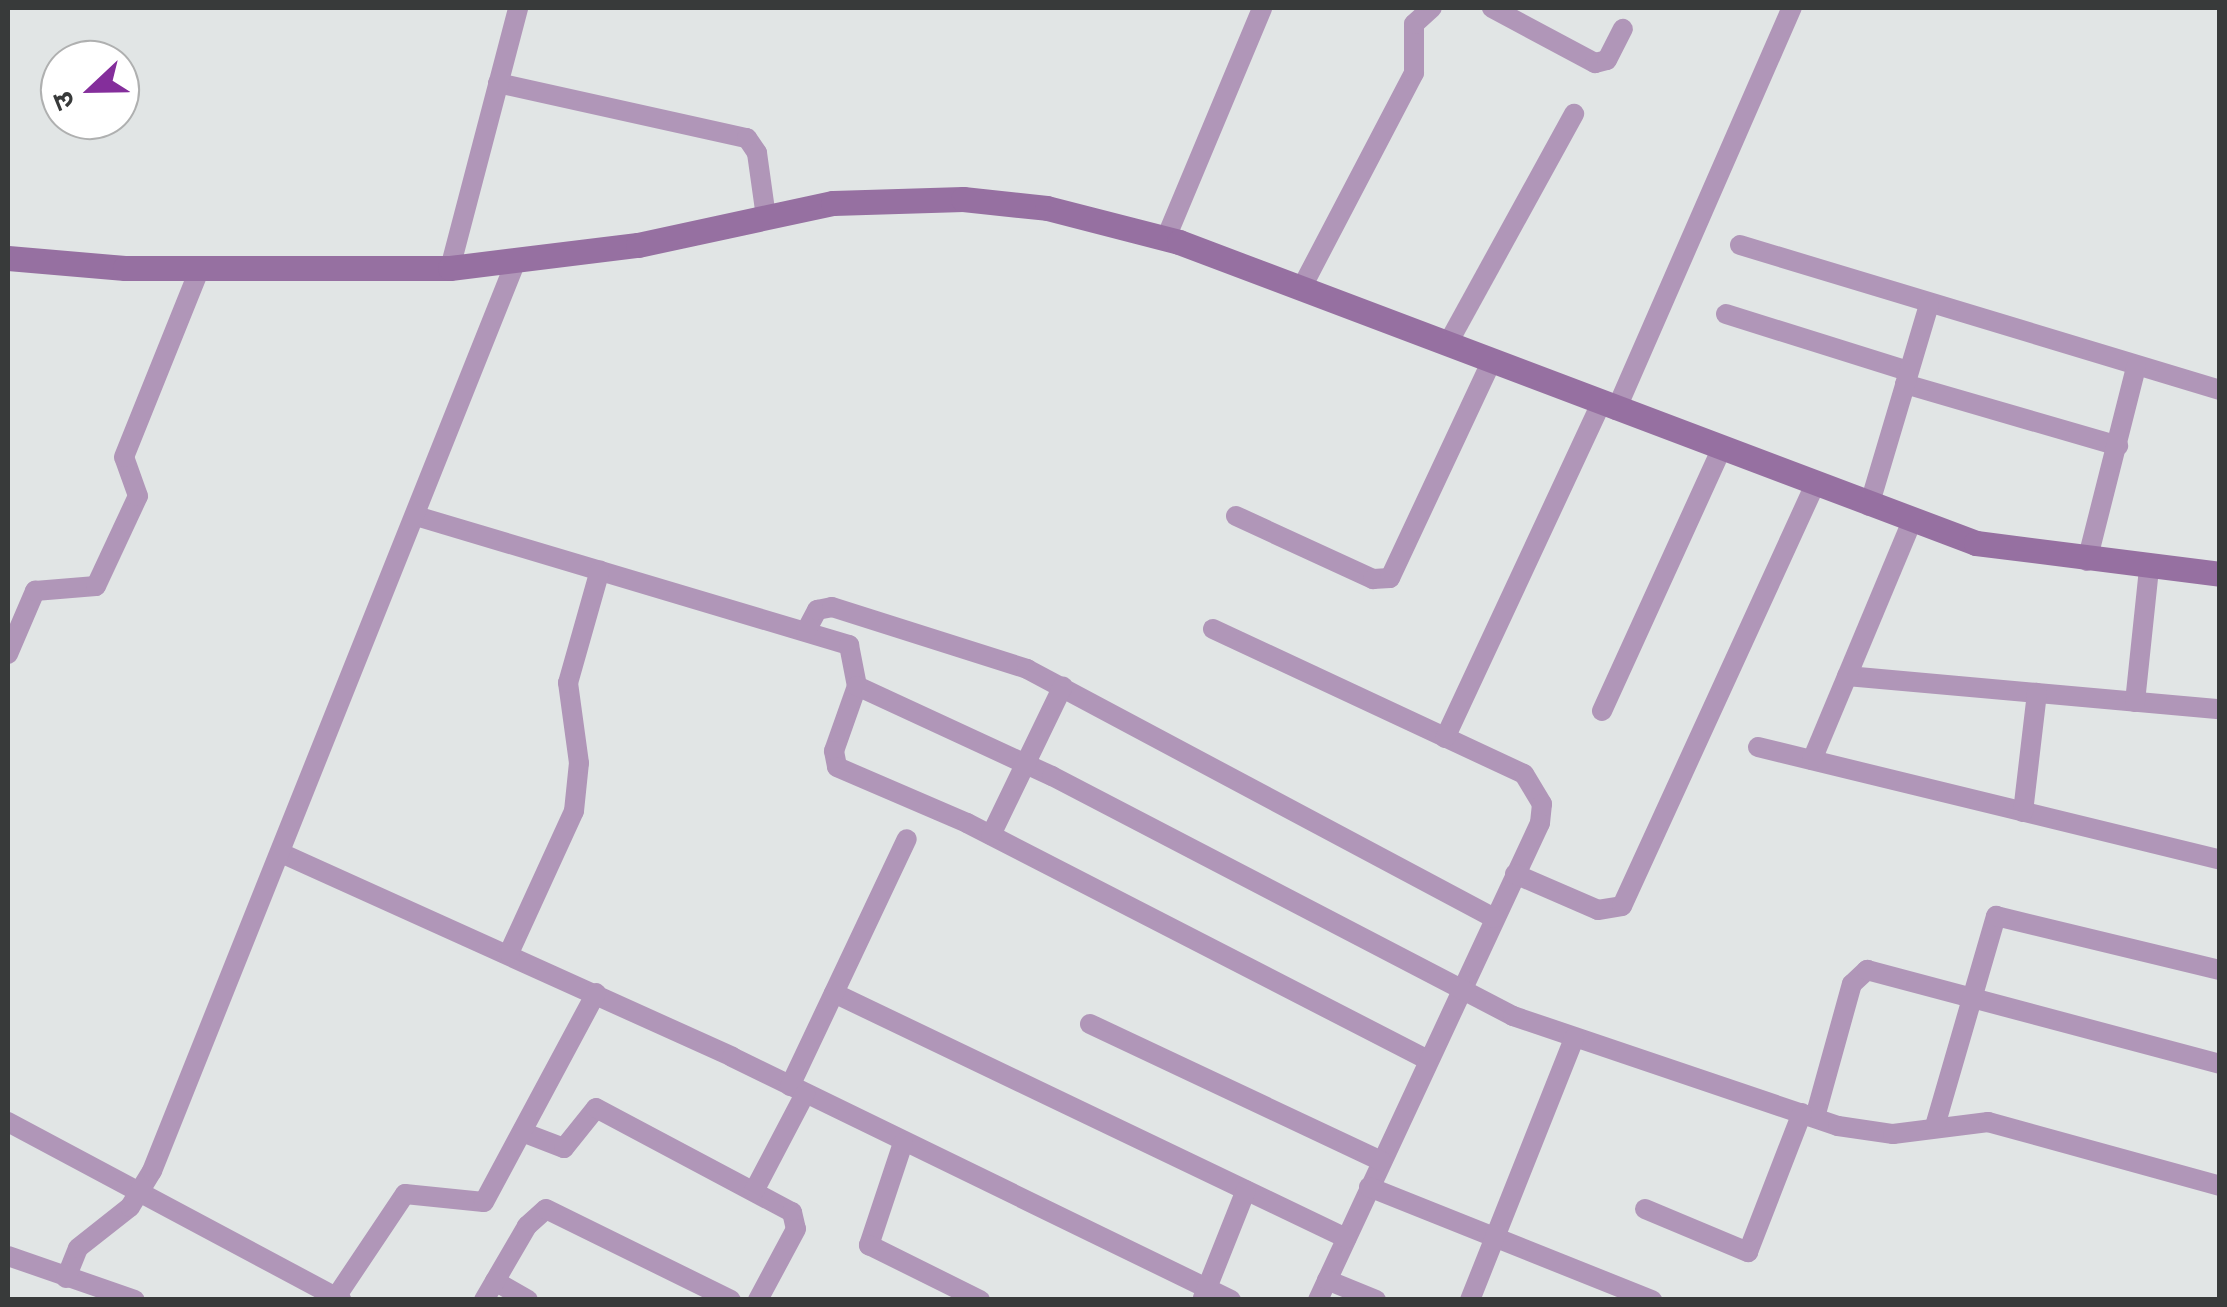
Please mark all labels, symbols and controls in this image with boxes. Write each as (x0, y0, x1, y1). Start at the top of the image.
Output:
north arrow (40, 40, 140, 140)
text: उ (45, 87, 82, 114)

